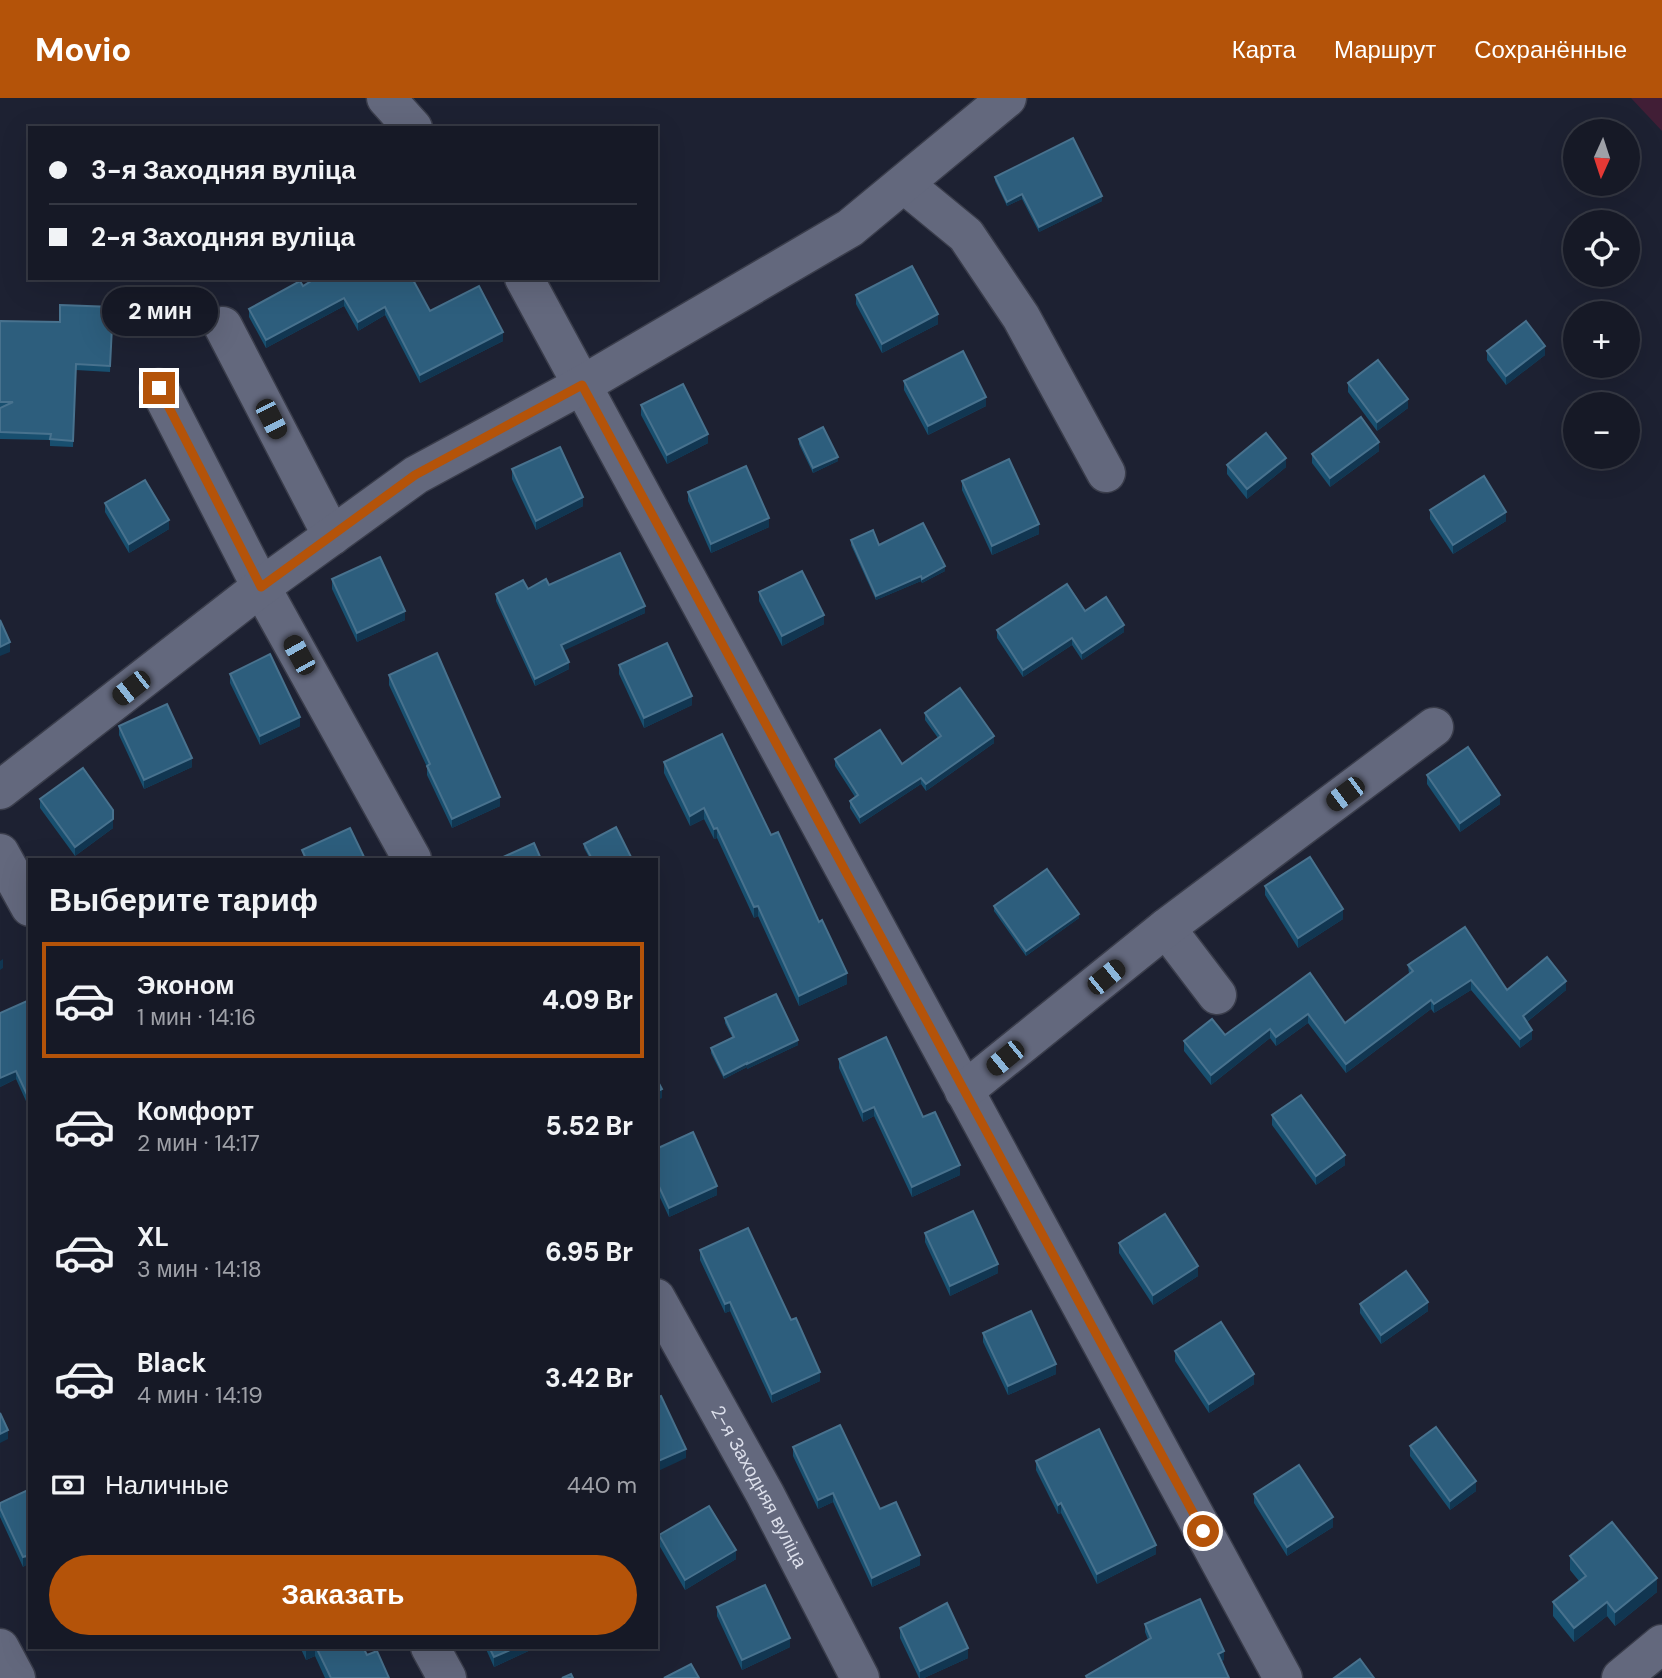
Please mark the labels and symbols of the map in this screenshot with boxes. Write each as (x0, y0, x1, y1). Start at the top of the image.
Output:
north arrow (1563, 119, 1640, 196)
callout: 2 мин (101, 286, 217, 336)
route end (143, 372, 175, 404)
car (253, 396, 290, 442)
car (280, 632, 319, 678)
car (108, 667, 155, 709)
car (1322, 773, 1369, 815)
car (1084, 956, 1129, 998)
car (983, 1037, 1028, 1079)
street label: 2-я Заходняя вуліца (706, 1401, 814, 1572)
route start (1187, 1515, 1219, 1547)

